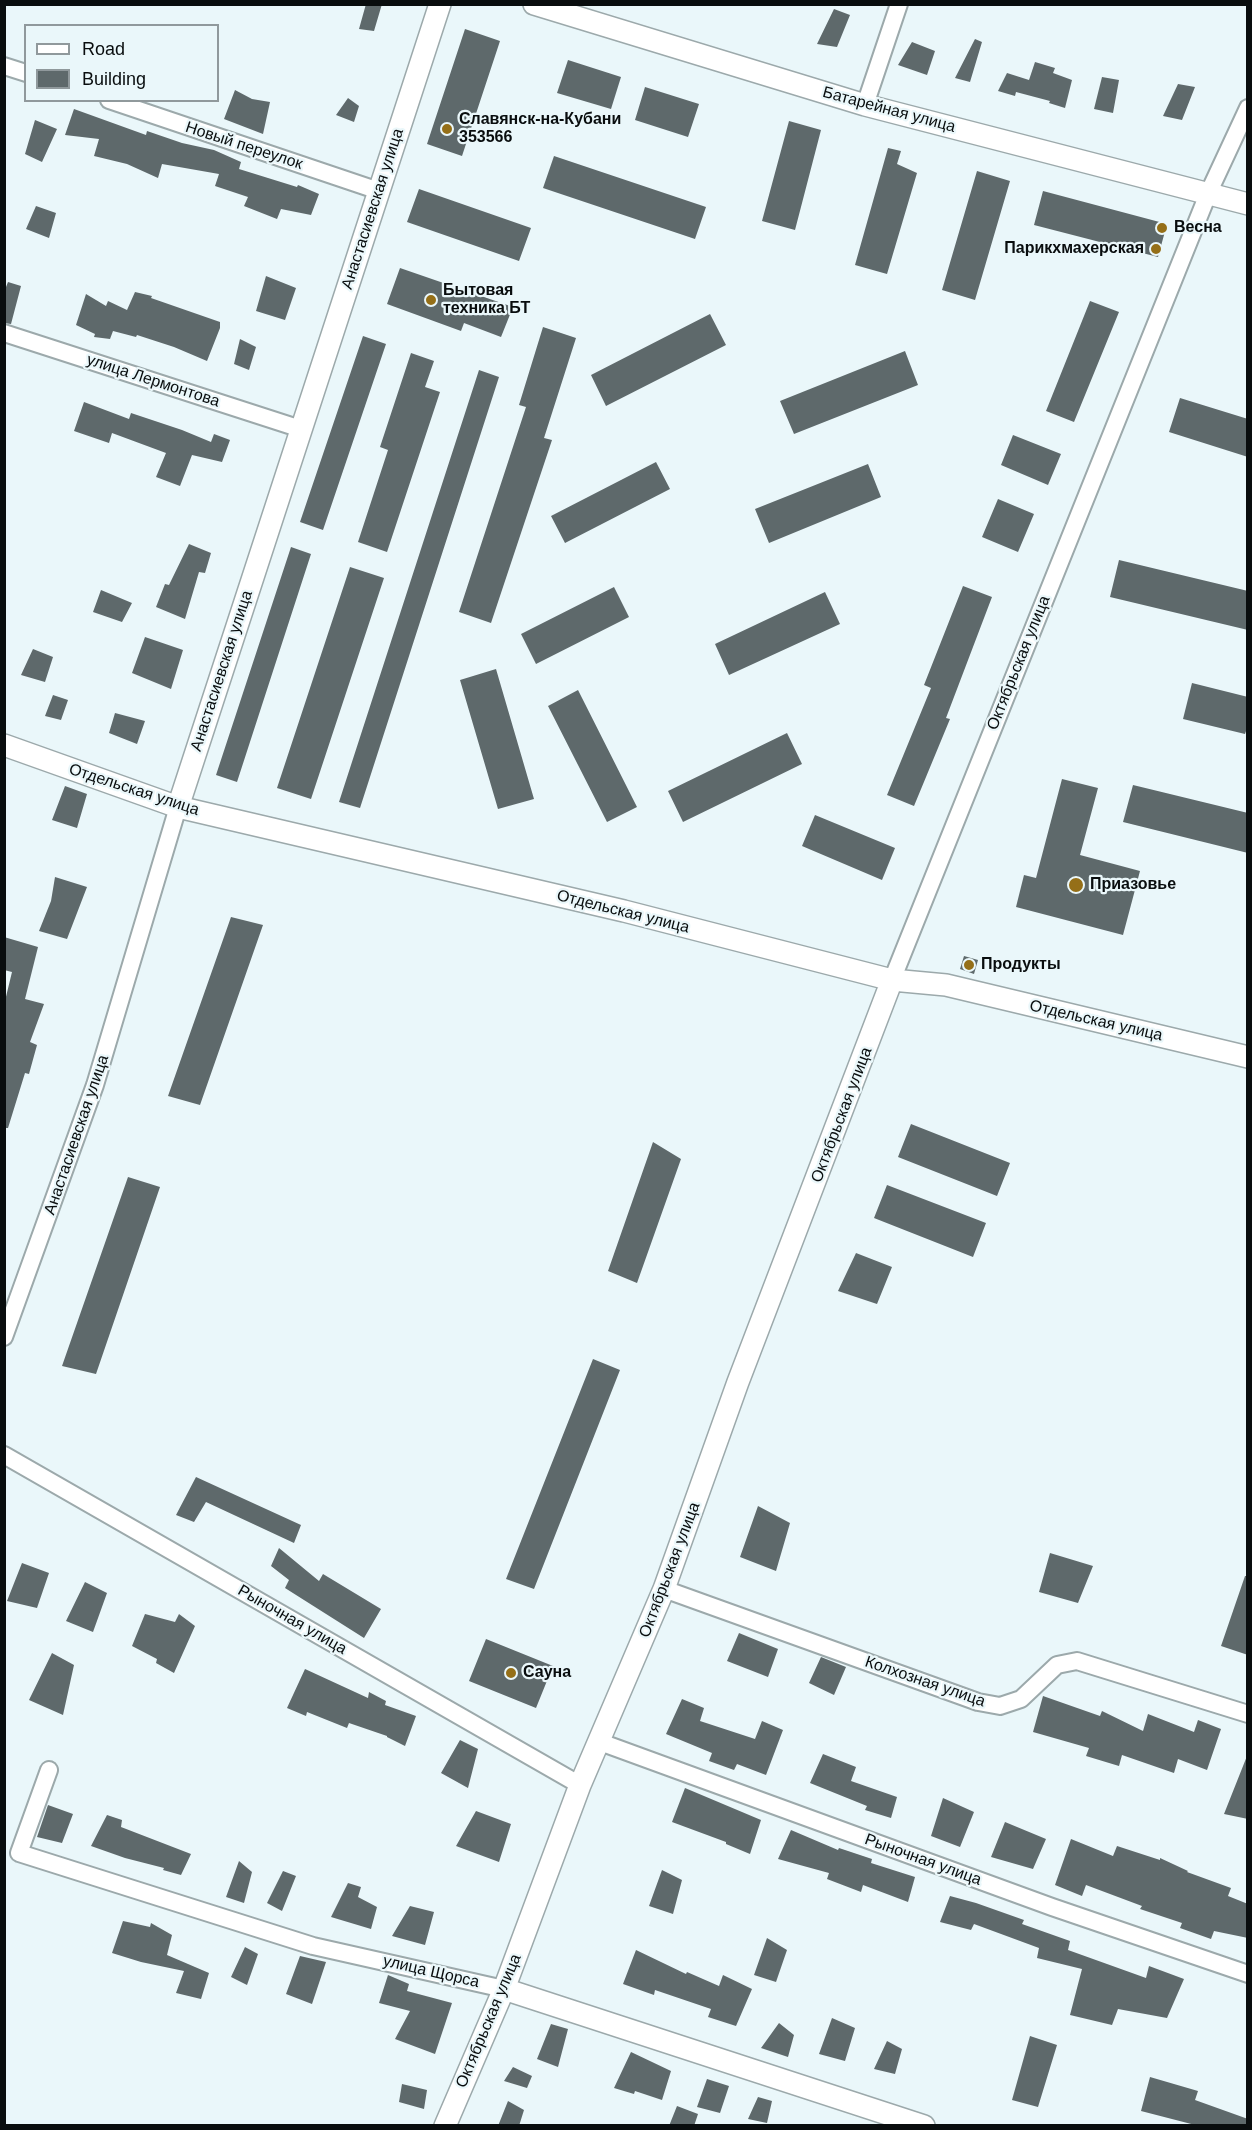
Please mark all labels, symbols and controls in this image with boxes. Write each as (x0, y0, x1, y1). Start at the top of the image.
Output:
legend (24, 24, 219, 102)
text: Road (82, 39, 125, 59)
text: Building (82, 69, 146, 89)
street label: Батарейная улица (821, 83, 957, 137)
place label: Славянск-на-Кубани 353566 (459, 110, 621, 148)
street label: Новый переулок (183, 118, 305, 174)
marker: Славянск-на-Кубани 353566 (440, 122, 454, 136)
street label: Анастасиевская улица (338, 126, 408, 292)
place label: Весна (1174, 218, 1222, 238)
marker: Весна (1155, 221, 1169, 235)
place label: Парикхмахерская (1004, 239, 1144, 259)
marker: Парикхмахерская (1149, 242, 1163, 256)
place label: Бытовая техника БТ (443, 281, 530, 319)
marker: Бытовая техника БТ (424, 293, 438, 307)
street label: улица Лермонтова (84, 350, 222, 412)
street label: Анастасиевская улица (187, 588, 257, 754)
street label: Октябрьская улица (983, 593, 1055, 733)
street label: Отдельская улица (66, 760, 202, 820)
place label: Приазовье (1090, 875, 1176, 895)
marker: Приазовье (1067, 876, 1085, 894)
street label: Отдельская улица (555, 886, 691, 938)
place label: Продукты (981, 955, 1061, 975)
marker: Продукты (962, 958, 976, 972)
street label: Отдельская улица (1028, 996, 1164, 1046)
street label: Октябрьская улица (807, 1045, 877, 1185)
street label: Анастасиевская улица (41, 1052, 113, 1218)
street label: Октябрьская улица (635, 1500, 705, 1640)
street label: Рыночная улица (234, 1581, 350, 1659)
street label: Колхозная улица (862, 1652, 988, 1712)
place label: Сауна (523, 1663, 571, 1683)
marker: Сауна (504, 1666, 518, 1680)
street label: Рыночная улица (862, 1830, 984, 1890)
street label: Октябрьская улица (452, 1951, 526, 2091)
street label: улица Щорса (381, 1952, 481, 1992)

